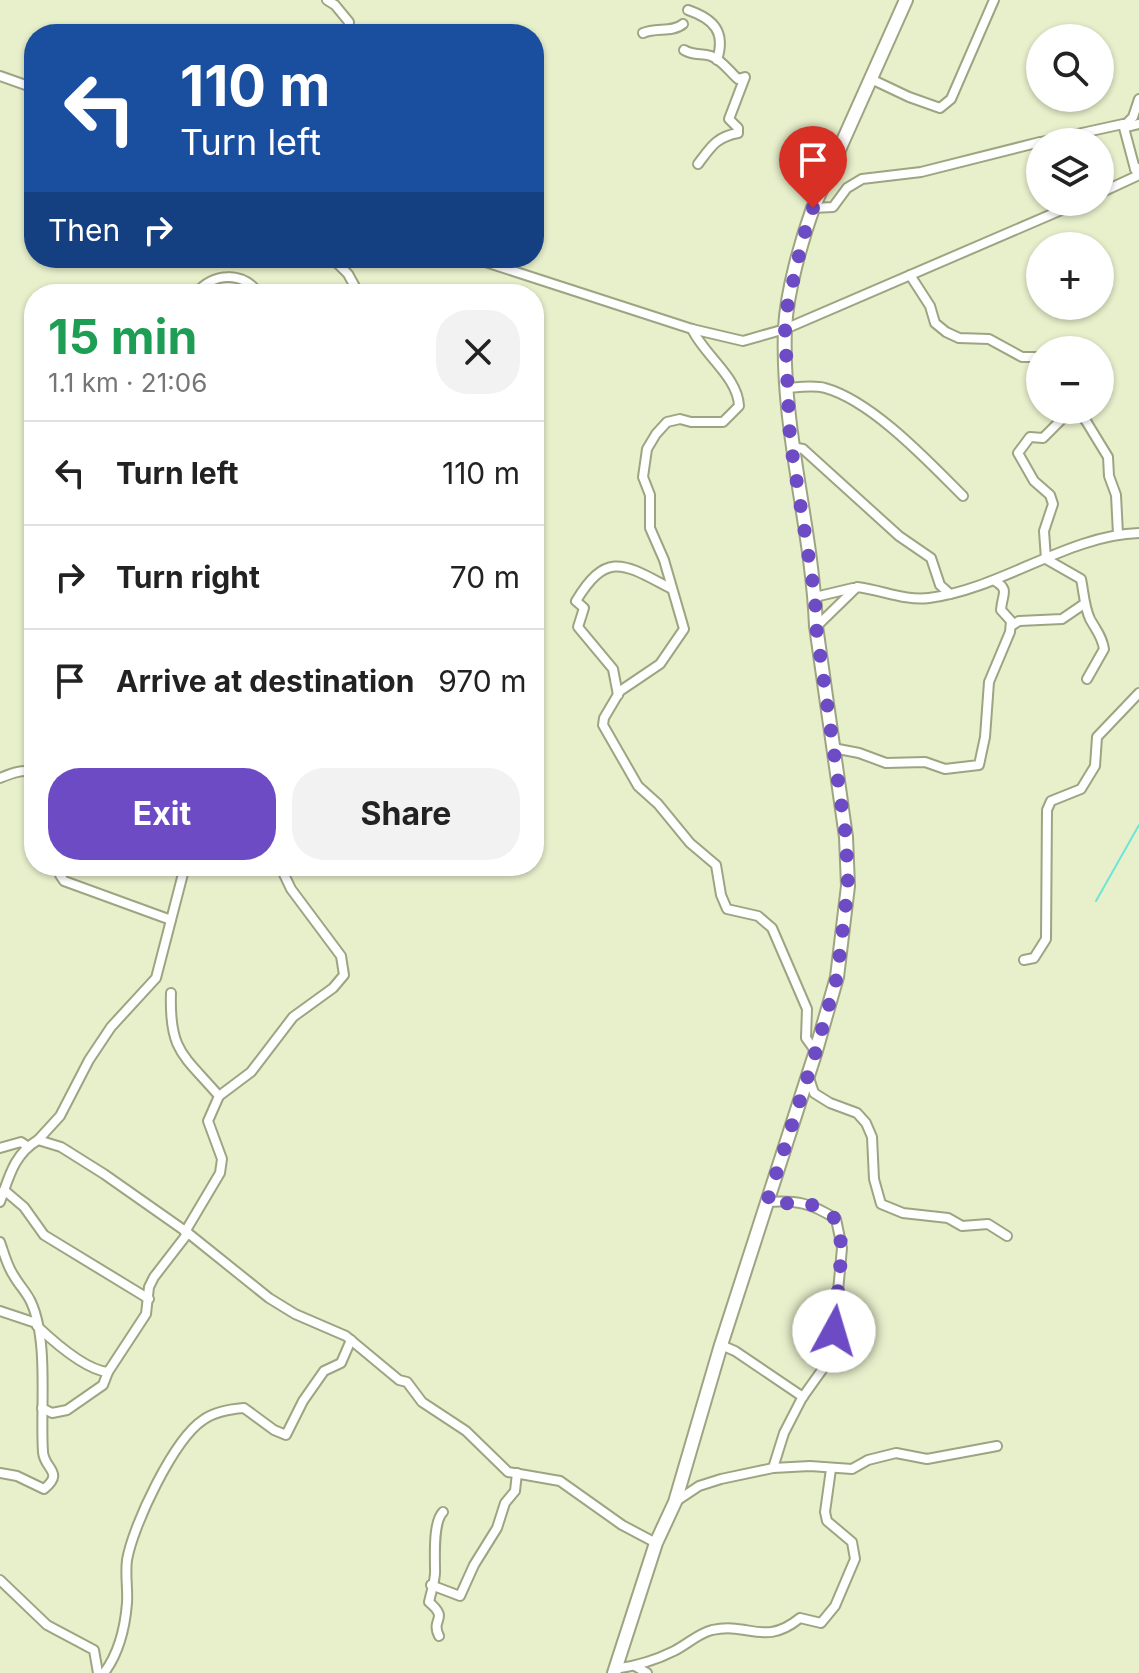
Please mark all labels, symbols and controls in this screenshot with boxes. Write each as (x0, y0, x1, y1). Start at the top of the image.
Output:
map controls (1026, 24, 1114, 424)
button: search (1026, 24, 1114, 112)
text: 110 m (180, 52, 330, 120)
icon: left (48, 56, 152, 160)
text: Turn left (180, 120, 321, 164)
pin (779, 126, 847, 208)
button: layers (1026, 128, 1114, 216)
icon: arrive (791, 138, 835, 182)
icon: right (136, 208, 180, 252)
text: Then (48, 212, 120, 248)
button: + (1026, 232, 1114, 320)
text: 15 min (48, 307, 197, 366)
button: close (436, 310, 520, 394)
button: − (1026, 336, 1114, 424)
text: 1.1 km · 21:06 (48, 367, 207, 398)
icon: left (48, 451, 92, 495)
text: Turn left (116, 455, 238, 491)
text: 110 m (442, 455, 520, 491)
icon: right (48, 555, 92, 599)
text: Turn right (116, 559, 260, 595)
text: 70 m (450, 559, 520, 595)
icon: arrive (48, 659, 92, 703)
text: Arrive at destination (116, 663, 414, 699)
text: 970 m (438, 663, 527, 699)
button: Exit (48, 768, 276, 860)
button: Share (292, 768, 520, 860)
position arrow (792, 1289, 876, 1373)

